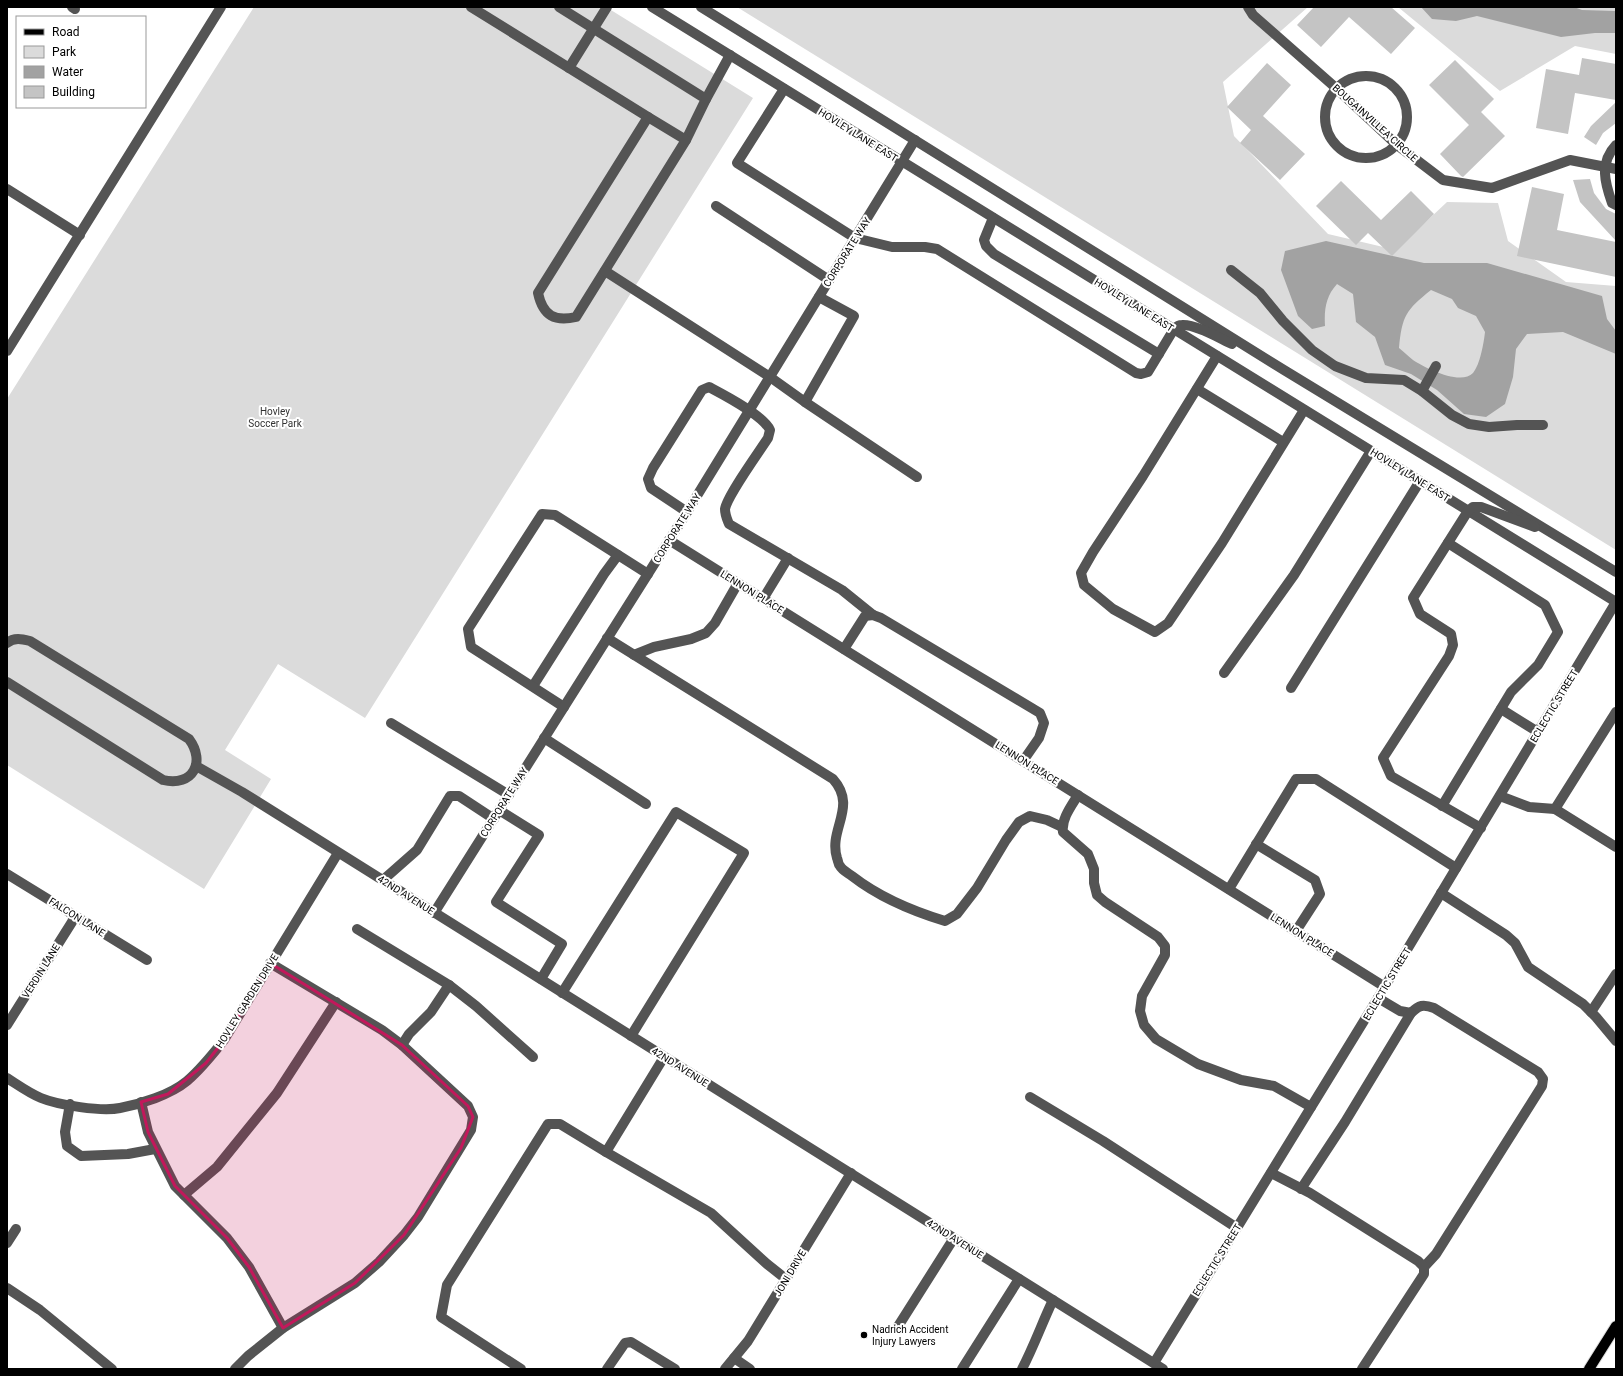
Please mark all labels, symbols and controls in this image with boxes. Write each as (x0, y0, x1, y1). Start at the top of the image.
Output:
legend (16, 16, 146, 108)
text: Road (52, 25, 80, 39)
text: Park (52, 45, 77, 59)
text: Water (52, 65, 83, 79)
street label: BOUGAINVILLEA CIRCLE (1330, 82, 1420, 164)
text: Building (52, 85, 95, 99)
street label: HOVLEY LANE EAST (816, 106, 900, 164)
street label: CORPORATE WAY (821, 215, 873, 289)
street label: HOVLEY LANE EAST (1092, 276, 1176, 334)
park label: Hovley Soccer Park (248, 406, 303, 429)
street label: HOVLEY LANE EAST (1368, 446, 1452, 504)
street label: CORPORATE WAY (651, 491, 703, 565)
street label: LENNON PLACE (718, 568, 786, 616)
street label: ECLECTIC STREET (1528, 668, 1580, 744)
street label: LENNON PLACE (993, 739, 1061, 787)
street label: CORPORATE WAY (478, 765, 530, 839)
street label: 42ND AVENUE (376, 873, 437, 917)
street label: FALCON LANE (47, 895, 107, 939)
street label: LENNON PLACE (1268, 911, 1336, 959)
street label: VERDIN LANE (20, 942, 62, 1000)
street label: ECLECTIC STREET (1361, 946, 1413, 1022)
street label: HOVLEY GARDEN DRIVE (214, 952, 281, 1050)
street label: 42ND AVENUE (650, 1045, 711, 1089)
street label: 42ND AVENUE (925, 1217, 986, 1261)
street label: ECLECTIC STREET (1190, 1222, 1244, 1298)
street label: JONI DRIVE (772, 1248, 808, 1298)
place label: Nadrich Accident Injury Lawyers (872, 1324, 948, 1347)
marker: Nadrich Accident Injury Lawyers (859, 1330, 869, 1340)

